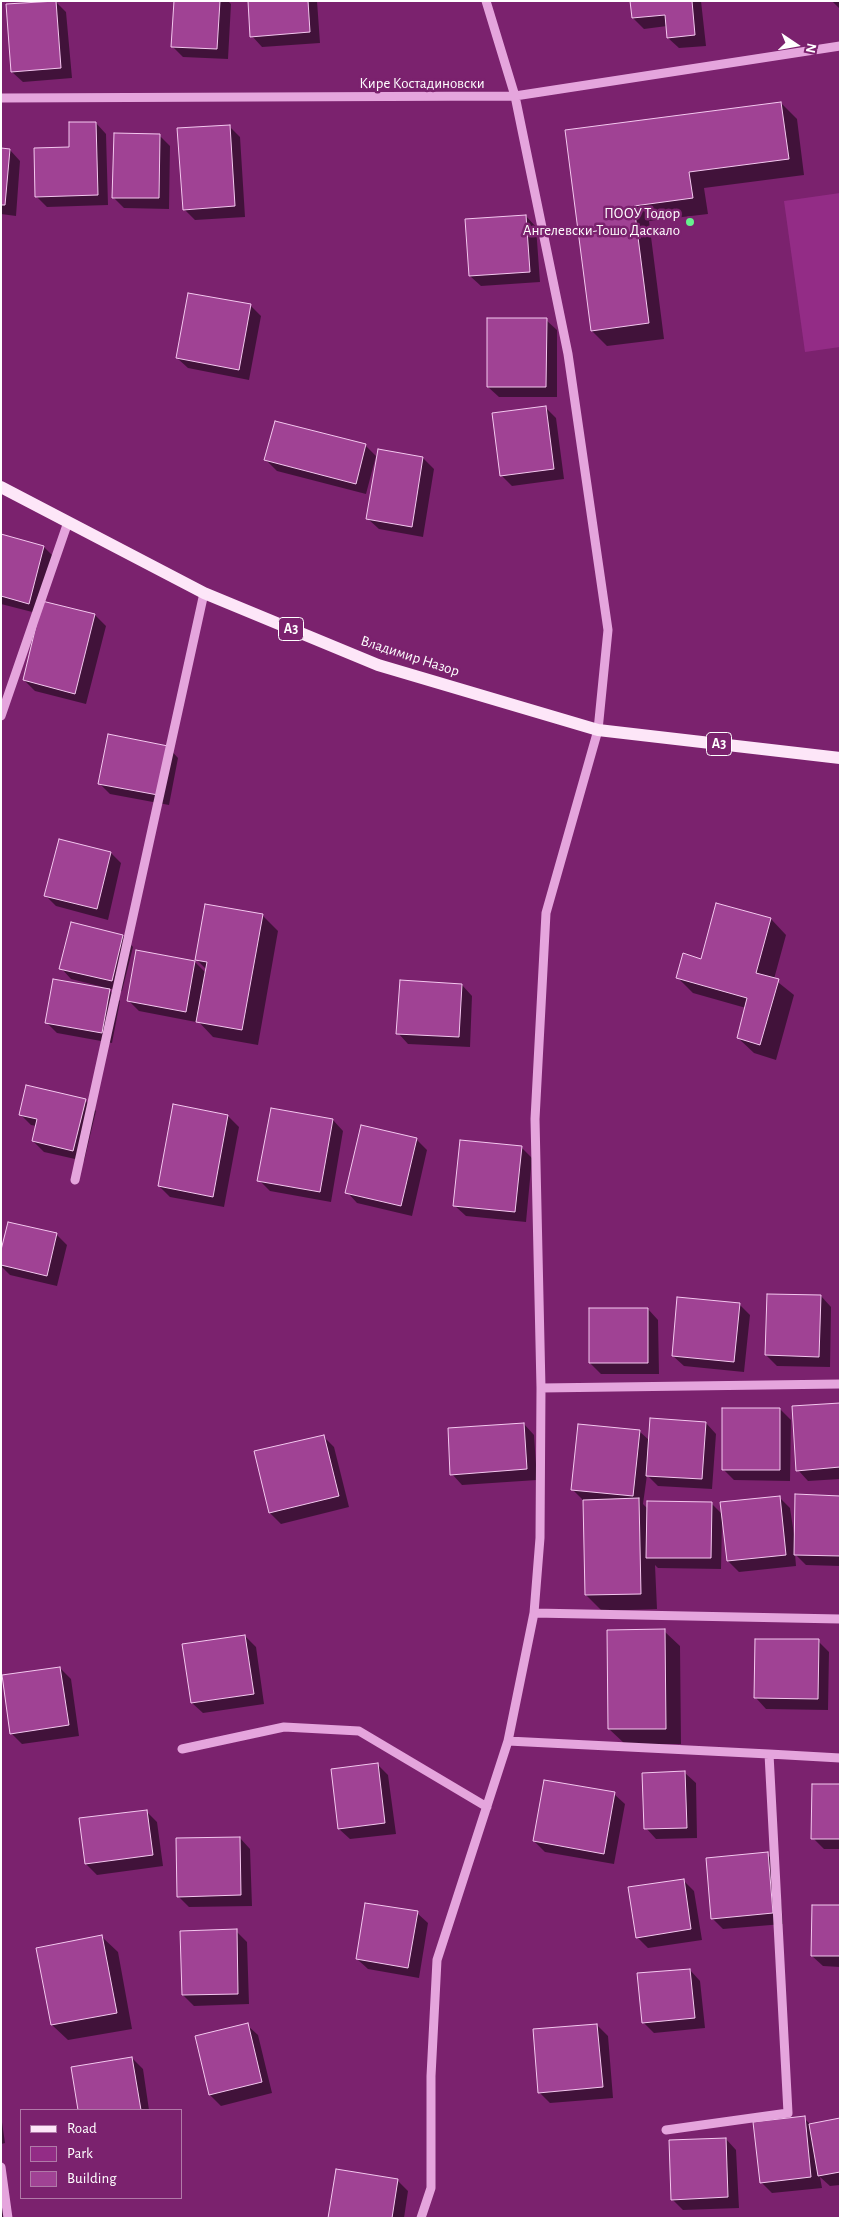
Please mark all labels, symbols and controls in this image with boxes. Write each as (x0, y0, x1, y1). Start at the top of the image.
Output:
north arrow (771, 20, 821, 70)
text: N (803, 42, 819, 54)
street label: Кире Костадиновски (359, 74, 485, 92)
place label: ПООУ Тодор Ангелевски-Тошо Даскало (523, 204, 680, 239)
marker: ПООУ Тодор Ангелевски-Тошо Даскало (684, 216, 696, 228)
road number: A3 (278, 618, 304, 640)
street label: Владимир Назор (358, 632, 462, 680)
road number: A3 (706, 732, 732, 756)
legend (20, 2109, 182, 2199)
text: Road (67, 2121, 97, 2136)
text: Park (67, 2146, 93, 2161)
text: Building (67, 2171, 117, 2186)

